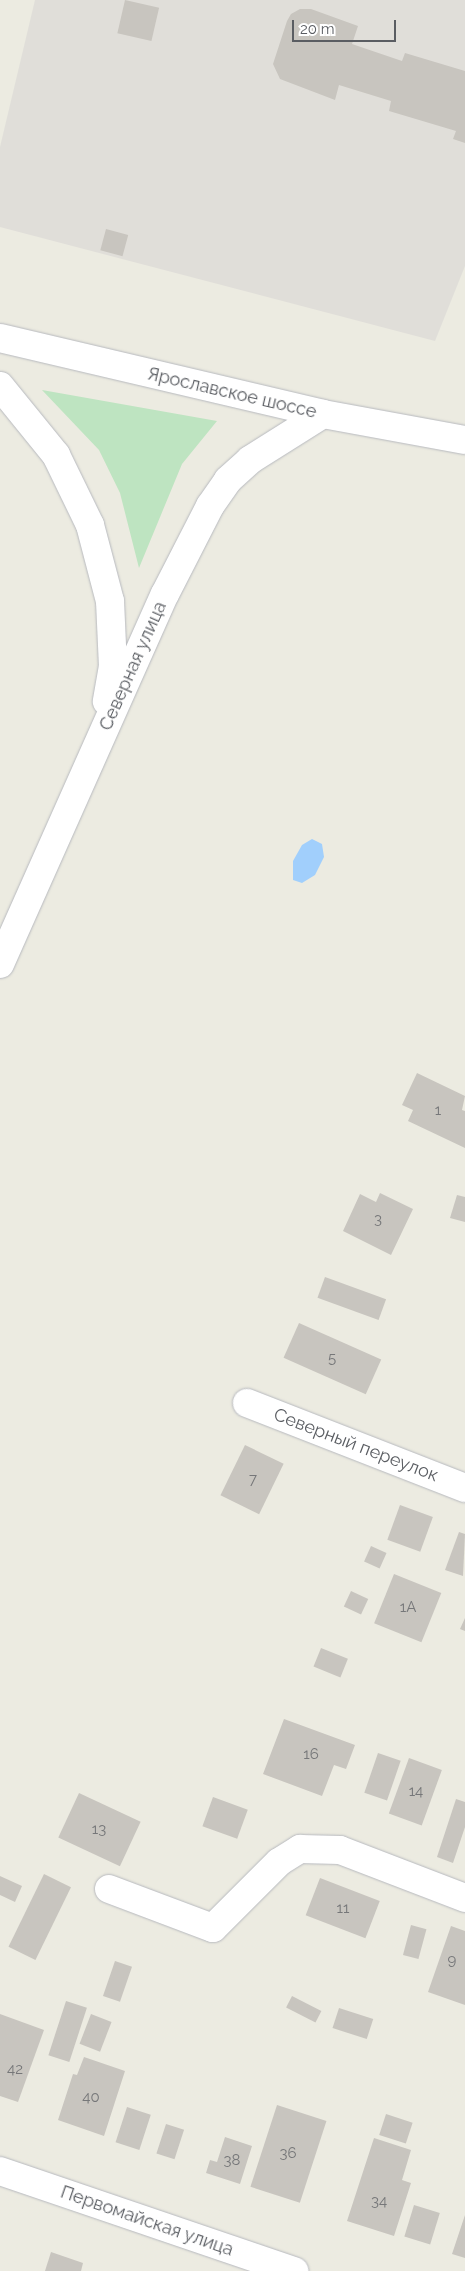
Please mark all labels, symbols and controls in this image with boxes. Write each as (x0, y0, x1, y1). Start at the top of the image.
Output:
scale bar (295, 10, 399, 42)
text: 20 m (300, 20, 335, 38)
street label: Ярославское шоссе (145, 363, 319, 423)
street label: Северная улица (95, 598, 171, 734)
house number: 1 (435, 1102, 441, 1120)
house number: 3 (374, 1211, 382, 1229)
house number: 5 (328, 1350, 336, 1368)
street label: Северный переулок (271, 1404, 441, 1486)
house number: 7 (249, 1471, 257, 1489)
house number: 1А (400, 1599, 416, 1617)
house number: 16 (303, 1746, 319, 1764)
house number: 14 (409, 1783, 423, 1801)
house number: 13 (92, 1821, 106, 1839)
house number: 11 (337, 1900, 349, 1918)
house number: 9 (448, 1952, 456, 1970)
house number: 42 (7, 2061, 23, 2079)
house number: 40 (82, 2089, 100, 2107)
house number: 36 (279, 2145, 297, 2163)
house number: 38 (224, 2152, 240, 2170)
street label: Первомайская улица (58, 2181, 236, 2261)
house number: 34 (371, 2193, 387, 2211)

